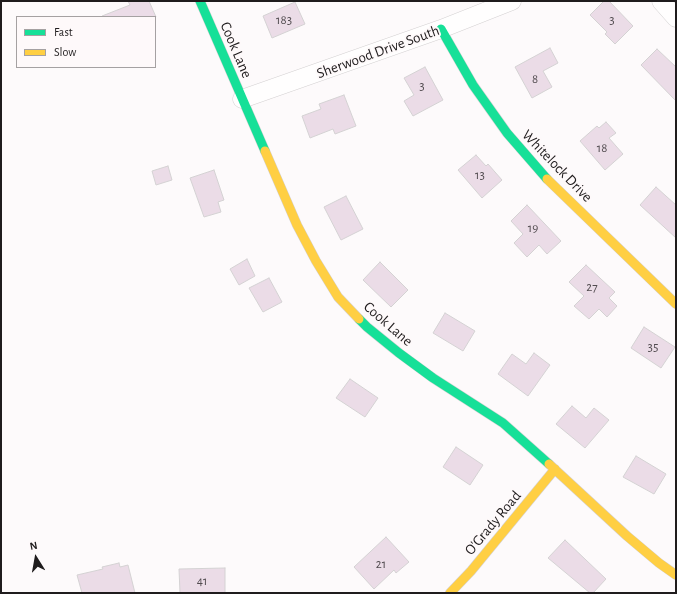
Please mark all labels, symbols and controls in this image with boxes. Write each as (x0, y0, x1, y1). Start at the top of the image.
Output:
house number: 183 (276, 12, 292, 28)
house number: 3 (609, 12, 615, 28)
legend (16, 16, 156, 68)
street label: Cook Lane (216, 19, 256, 81)
street label: Sherwood Drive South (314, 21, 442, 83)
text: Fast (54, 26, 73, 38)
text: Slow (54, 46, 76, 58)
house number: 8 (532, 71, 538, 87)
house number: 3 (419, 78, 425, 94)
street label: Whitelock Drive (518, 126, 596, 206)
house number: 18 (597, 140, 607, 156)
house number: 13 (475, 167, 485, 183)
house number: 19 (528, 220, 538, 236)
house number: 27 (586, 279, 598, 295)
street label: Cook Lane (360, 298, 416, 350)
house number: 35 (648, 339, 658, 355)
street label: O'Grady Road (461, 487, 525, 559)
north arrow (16, 538, 56, 578)
text: N (29, 540, 38, 552)
house number: 21 (376, 556, 386, 572)
house number: 41 (197, 573, 207, 589)

